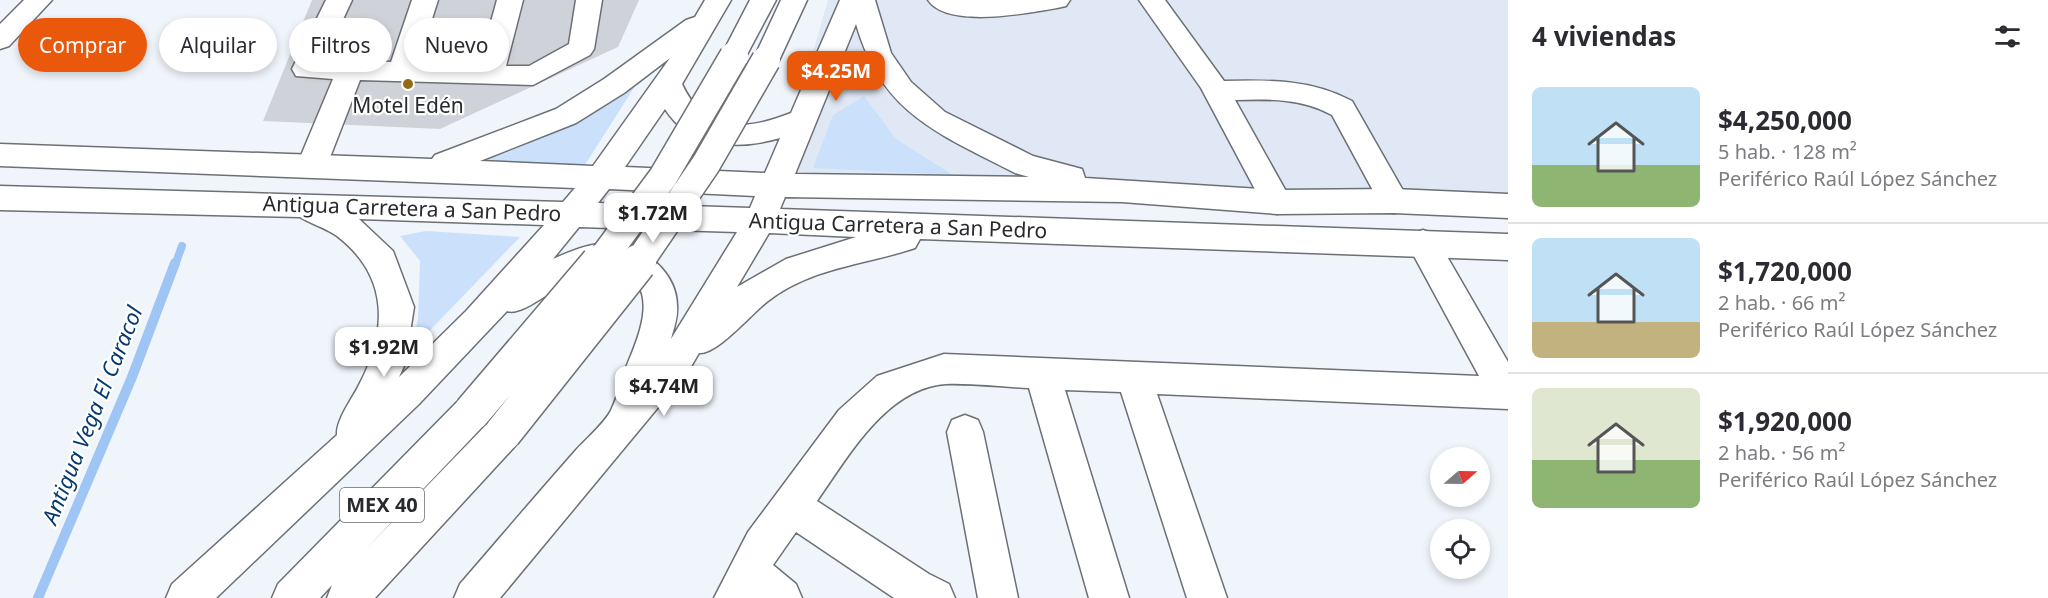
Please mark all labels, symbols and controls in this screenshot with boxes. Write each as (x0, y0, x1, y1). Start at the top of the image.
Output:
chip: Comprar (18, 18, 147, 72)
chip: Alquilar (159, 18, 277, 72)
chip: Filtros (289, 18, 392, 72)
chip: Nuevo (404, 18, 509, 72)
text: 4 viviendas (1532, 18, 1676, 54)
icon: filters (1991, 20, 2024, 53)
pin: $4.25M (787, 51, 885, 102)
text: $4.25M (801, 57, 871, 84)
marker: Motel Edén (401, 77, 415, 91)
place label: Motel Edén (352, 91, 464, 119)
text: $4,250,000 (1718, 102, 1852, 138)
icon: home (1580, 111, 1652, 183)
text: 5 hab. · 128 m² (1718, 138, 1857, 165)
text: Periférico Raúl López Sánchez (1718, 165, 1997, 192)
street label: Antigua Carretera a San Pedro (262, 189, 562, 227)
pin: $1.72M (604, 193, 702, 244)
text: $1.72M (618, 199, 688, 226)
street label: Antigua Carretera a San Pedro (748, 206, 1048, 244)
text: $1,720,000 (1718, 253, 1852, 289)
icon: home (1580, 262, 1652, 334)
text: 2 hab. · 66 m² (1718, 289, 1845, 316)
water label: Antigua Vega El Caracol (33, 300, 149, 530)
text: Periférico Raúl López Sánchez (1718, 316, 1997, 343)
pin: $1.92M (335, 327, 433, 378)
text: $1.92M (349, 333, 419, 360)
pin: $4.74M (615, 366, 713, 417)
text: $4.74M (629, 372, 699, 399)
text: $1,920,000 (1718, 403, 1852, 439)
icon: home (1580, 412, 1652, 484)
text: 2 hab. · 56 m² (1718, 439, 1845, 466)
north arrow (1430, 447, 1490, 507)
map controls (1430, 447, 1490, 579)
text: Periférico Raúl López Sánchez (1718, 466, 1997, 493)
road number: MEX 40 (340, 488, 424, 522)
button: locate (1430, 519, 1490, 579)

